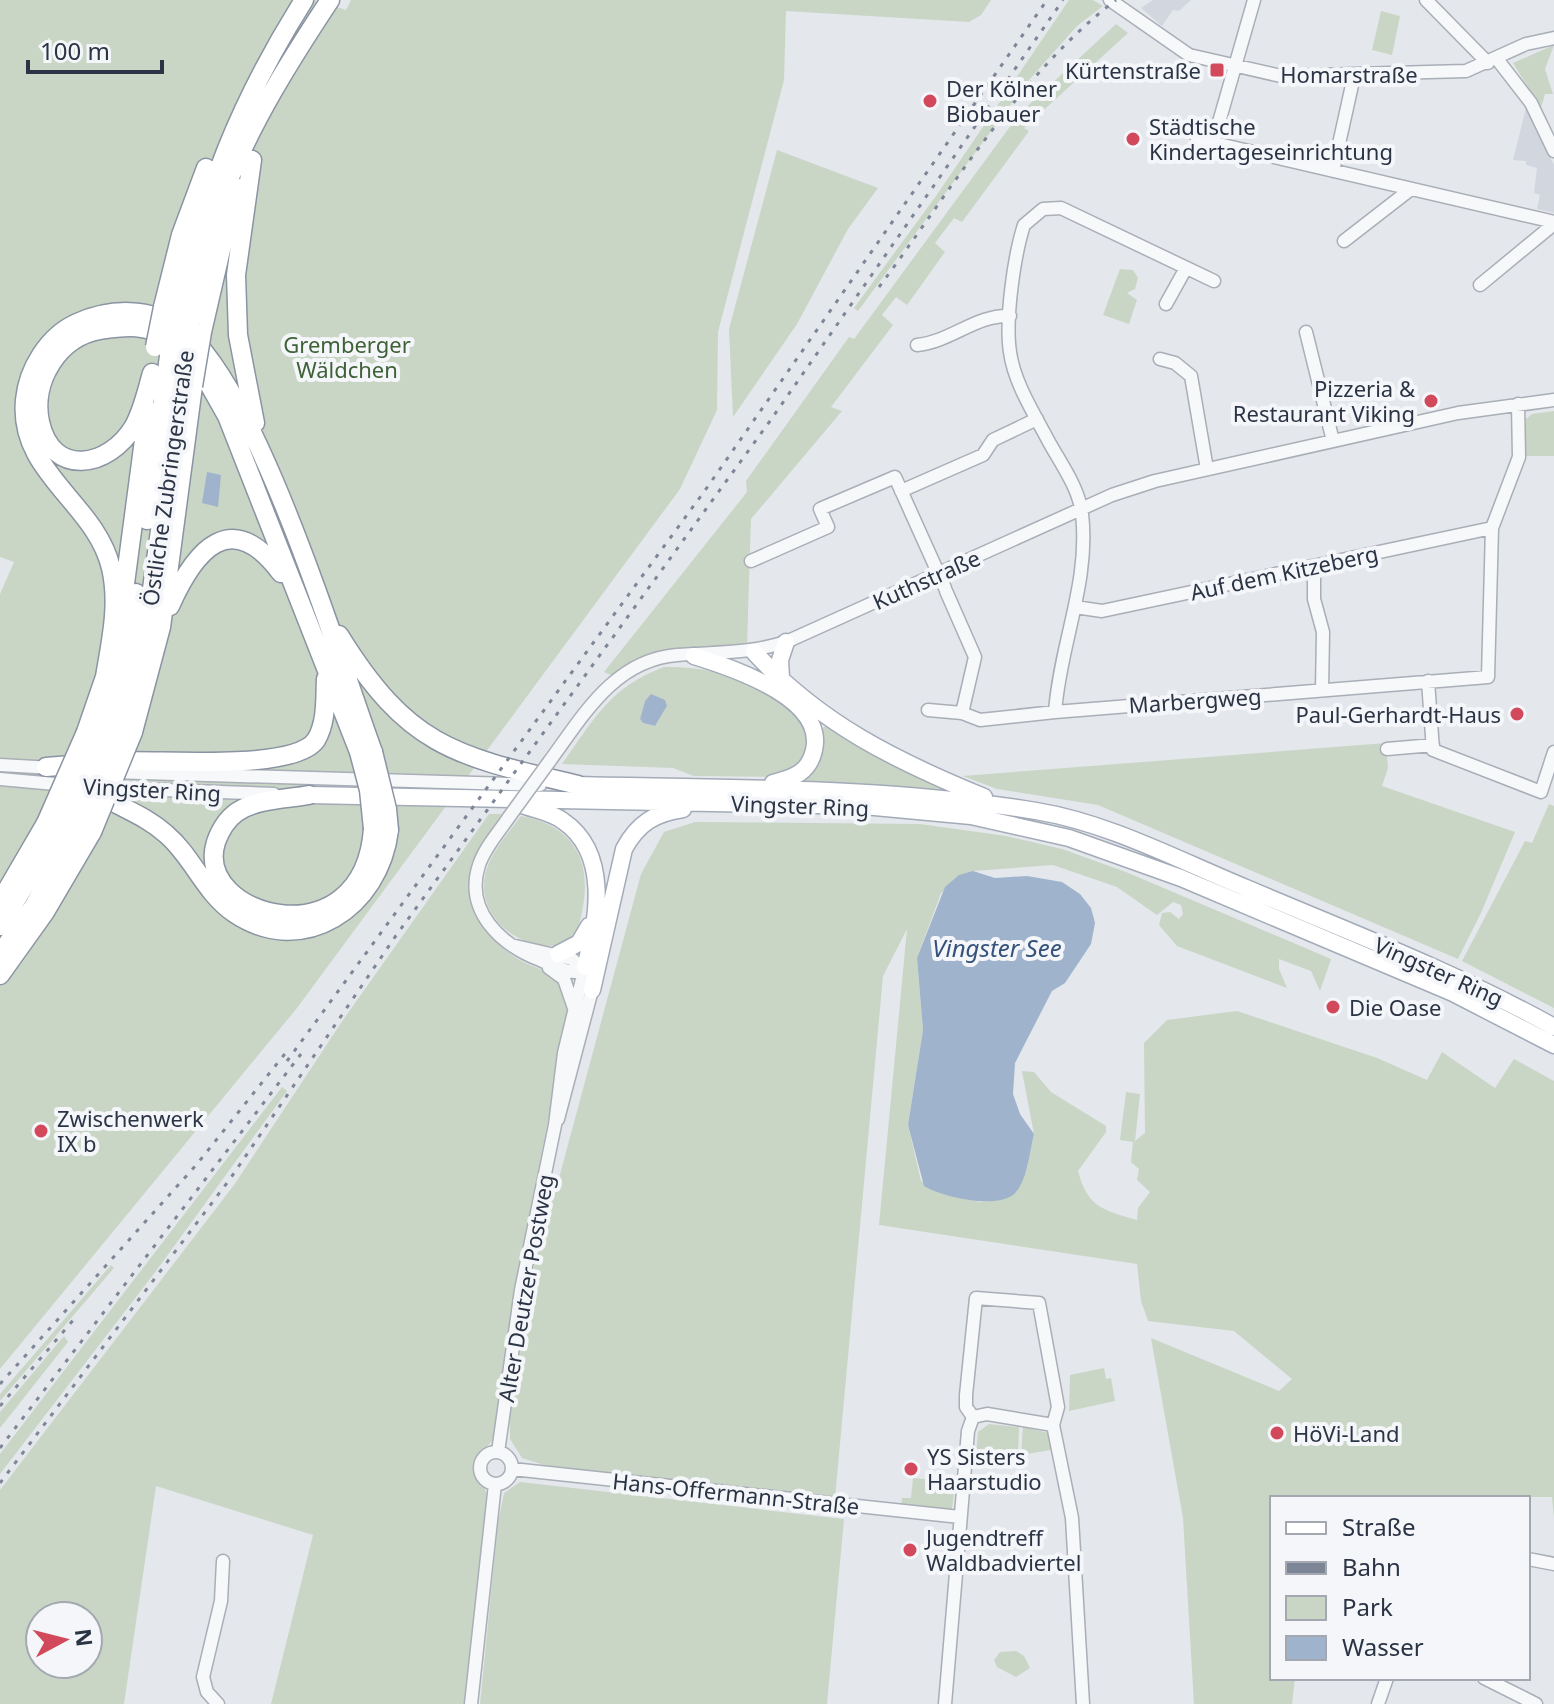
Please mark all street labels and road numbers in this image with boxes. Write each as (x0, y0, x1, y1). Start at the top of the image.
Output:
street label: Homarstraße (1280, 59, 1418, 89)
street label: Östliche Zubringerstraße (134, 348, 200, 608)
street label: Auf dem Kitzeberg (1187, 537, 1381, 607)
street label: Kuthstraße (868, 542, 984, 616)
street label: Marbergweg (1128, 680, 1262, 720)
street label: Vingster Ring (82, 770, 222, 808)
street label: Vingster Ring (730, 788, 870, 822)
street label: Vingster Ring (1370, 929, 1508, 1013)
street label: Alter Deutzer Postweg (490, 1172, 560, 1404)
street label: Hans-Offermann-Straße (611, 1465, 861, 1521)

